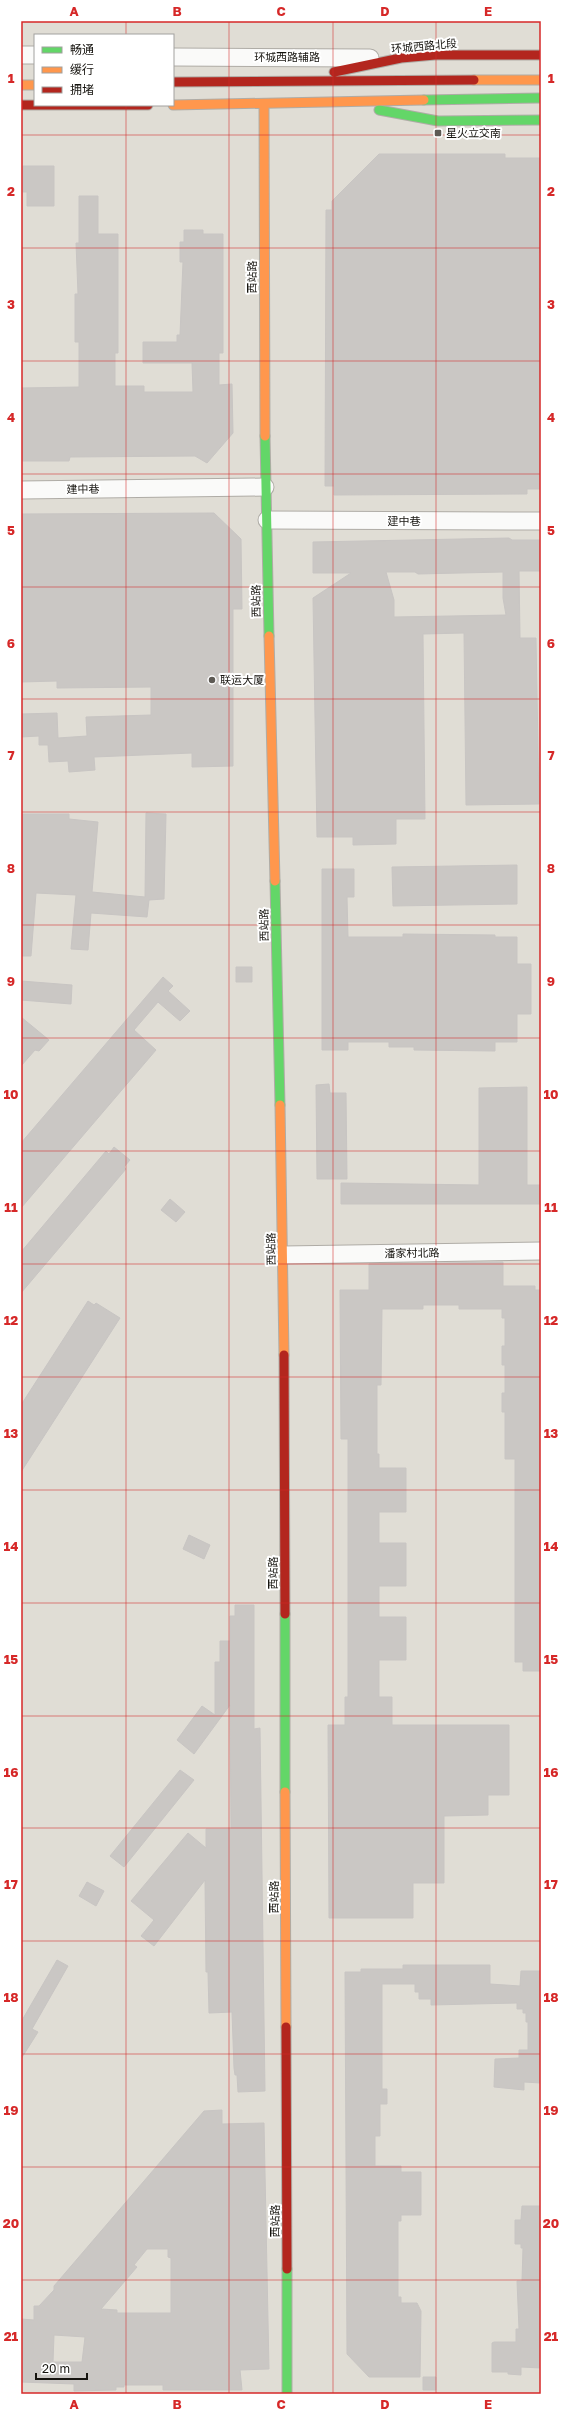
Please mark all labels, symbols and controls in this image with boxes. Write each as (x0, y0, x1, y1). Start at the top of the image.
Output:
text: A (69, 3, 79, 19)
text: B (172, 3, 182, 19)
text: C (276, 3, 286, 19)
text: D (380, 3, 390, 19)
text: E (484, 3, 492, 19)
legend (34, 34, 174, 106)
street label: 环城西路北段 (391, 36, 457, 55)
text: 畅通 (70, 42, 94, 57)
street label: 环城西路辅路 (254, 50, 320, 63)
text: 缓行 (70, 62, 94, 77)
text: 1 (8, 70, 15, 86)
text: 1 (548, 70, 555, 86)
text: 拥堵 (70, 82, 94, 97)
place label: 星火立交南 (446, 126, 501, 139)
marker: 星火立交南 (433, 128, 443, 138)
text: 2 (7, 183, 15, 199)
text: 2 (547, 183, 555, 199)
street label: 西站路 (245, 261, 258, 294)
text: 3 (7, 296, 15, 312)
text: 3 (547, 296, 555, 312)
text: 4 (7, 409, 15, 425)
text: 4 (547, 409, 555, 425)
street label: 建中巷 (66, 482, 100, 495)
street label: 建中巷 (388, 514, 421, 527)
text: 5 (7, 522, 15, 538)
text: 5 (547, 522, 555, 538)
street label: 西站路 (249, 584, 262, 618)
text: 6 (7, 635, 15, 651)
text: 6 (547, 635, 555, 651)
place label: 联运大厦 (220, 673, 264, 686)
marker: 联运大厦 (207, 675, 217, 685)
text: 7 (7, 747, 15, 763)
text: 7 (547, 747, 555, 763)
text: 8 (7, 860, 15, 876)
text: 8 (547, 860, 555, 876)
street label: 西站路 (257, 908, 270, 942)
text: 9 (7, 973, 15, 989)
text: 9 (547, 973, 555, 989)
text: 10 (3, 1086, 19, 1102)
text: 10 (543, 1086, 559, 1102)
text: 11 (4, 1199, 18, 1215)
text: 11 (544, 1199, 558, 1215)
street label: 西站路 (264, 1232, 277, 1266)
street label: 潘家村北路 (384, 1246, 440, 1259)
text: 12 (4, 1312, 18, 1328)
text: 12 (544, 1312, 558, 1328)
text: 13 (4, 1425, 18, 1441)
text: 13 (544, 1425, 558, 1441)
text: 14 (4, 1538, 18, 1554)
text: 14 (544, 1538, 558, 1554)
street label: 西站路 (266, 1557, 279, 1590)
text: 15 (4, 1651, 18, 1667)
text: 15 (544, 1651, 558, 1667)
text: 16 (4, 1764, 18, 1780)
text: 16 (544, 1764, 558, 1780)
text: 17 (4, 1876, 18, 1892)
text: 17 (544, 1876, 558, 1892)
street label: 西站路 (267, 1881, 280, 1914)
text: 18 (3, 1989, 19, 2005)
text: 18 (543, 1989, 559, 2005)
text: 19 (4, 2102, 18, 2118)
text: 19 (544, 2102, 558, 2118)
street label: 西站路 (268, 2205, 281, 2238)
text: 20 (3, 2215, 19, 2231)
text: 20 (543, 2215, 559, 2231)
text: 21 (4, 2328, 19, 2344)
text: 21 (544, 2328, 559, 2344)
scale bar (36, 2355, 87, 2381)
text: 20 m (42, 2361, 70, 2376)
text: A (69, 2396, 79, 2412)
text: B (172, 2396, 182, 2412)
text: C (276, 2396, 286, 2412)
text: D (380, 2396, 390, 2412)
text: E (484, 2396, 492, 2412)

